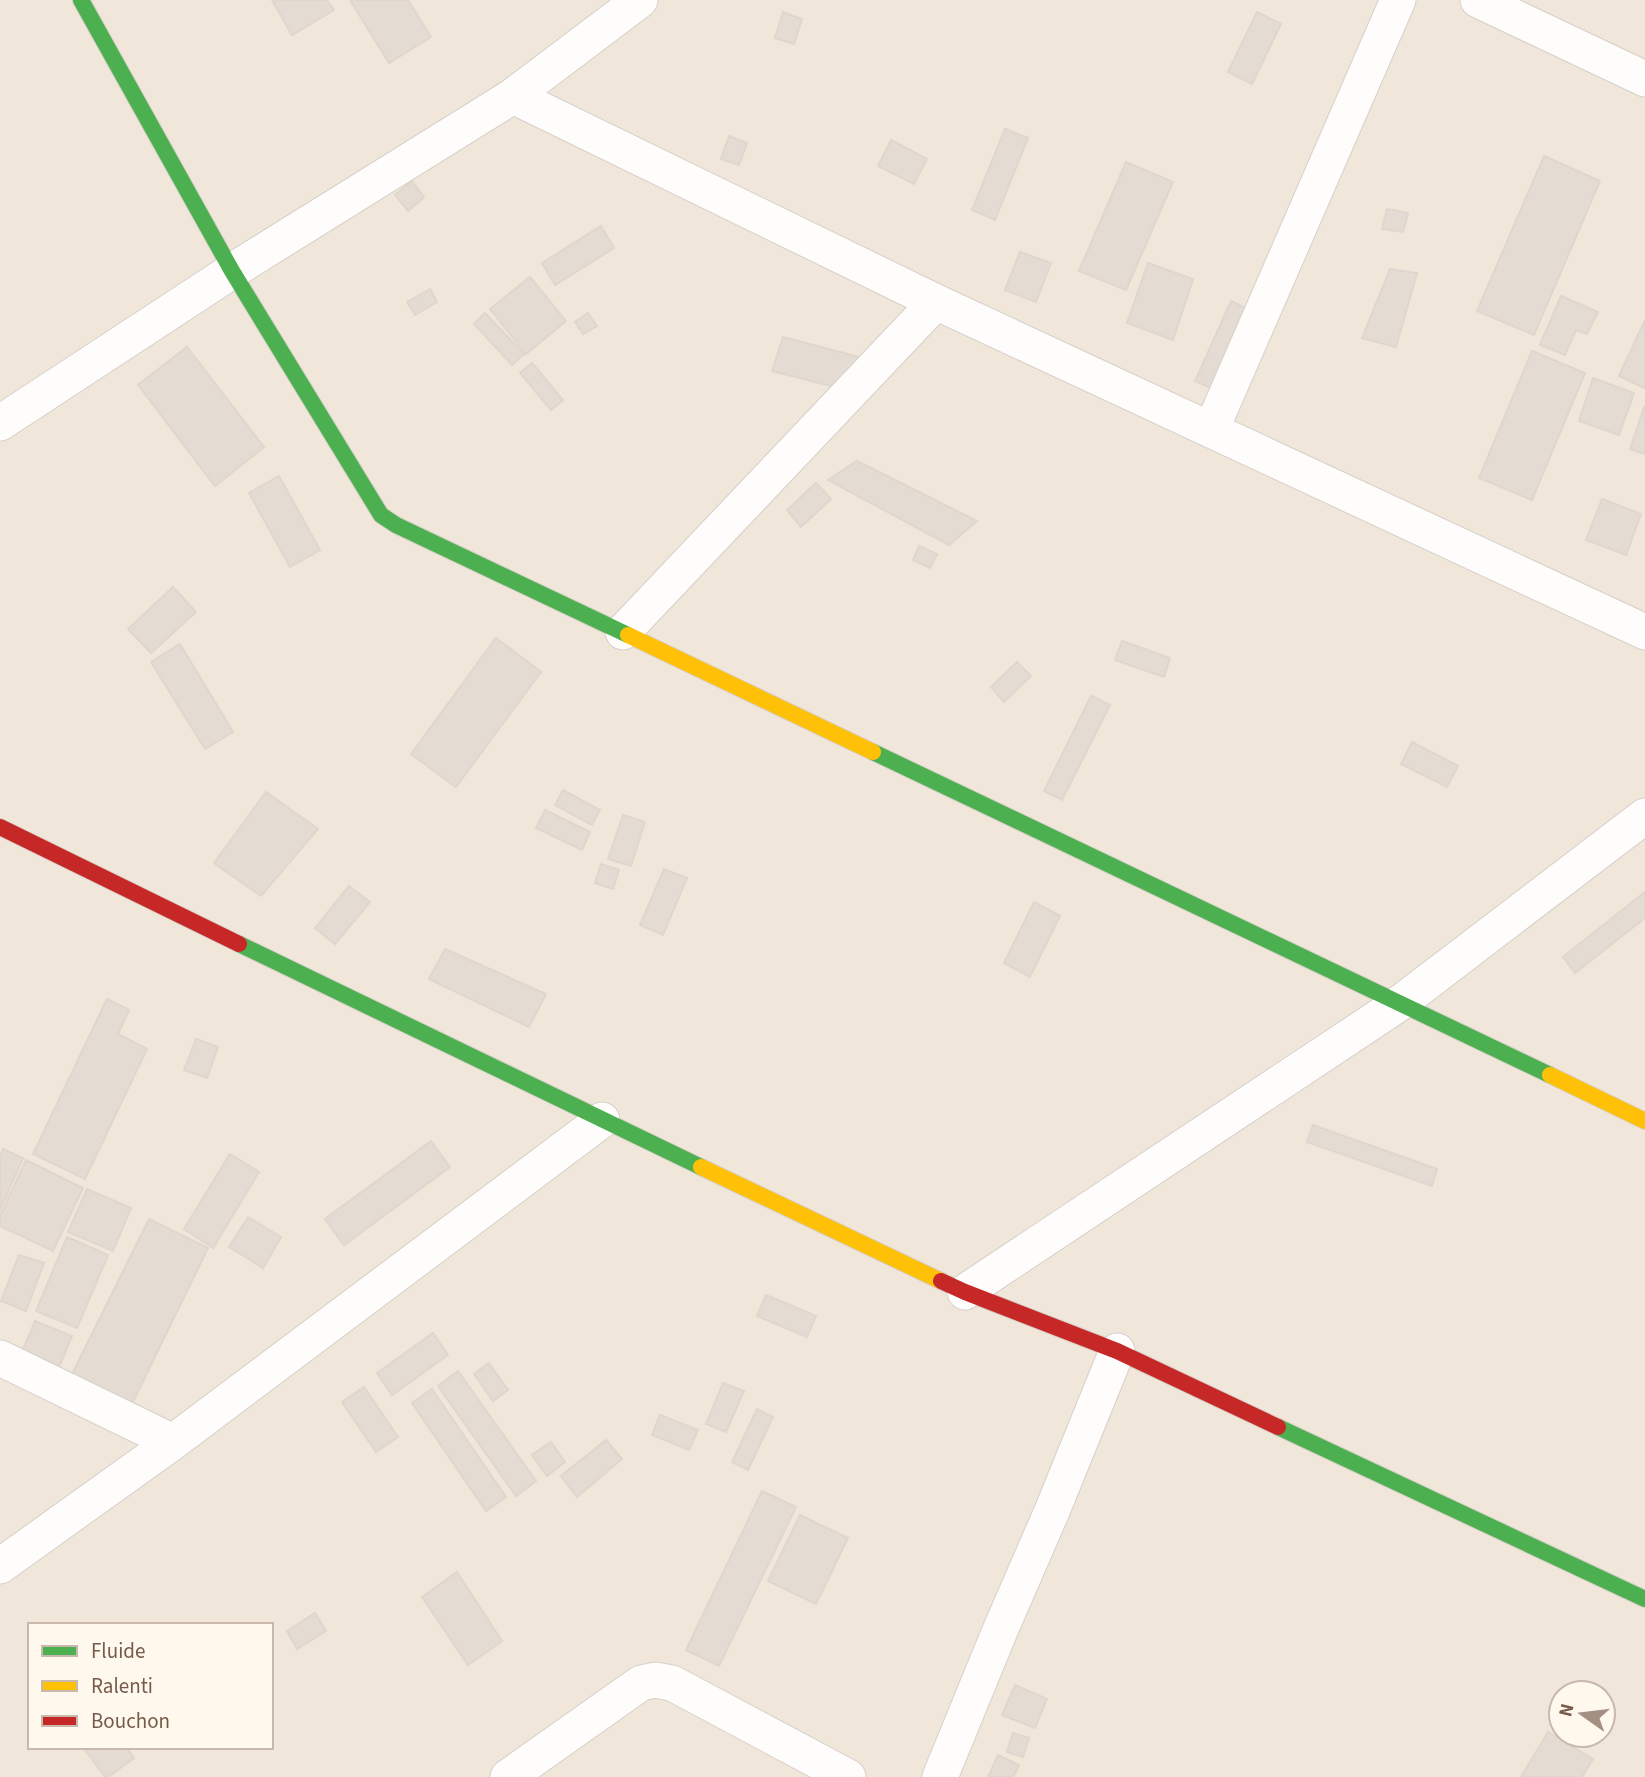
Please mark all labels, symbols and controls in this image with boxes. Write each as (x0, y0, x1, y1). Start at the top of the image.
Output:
legend (28, 1623, 273, 1749)
text: Fluide (91, 1636, 145, 1666)
text: Ralenti (91, 1671, 153, 1701)
north arrow (1547, 1679, 1617, 1749)
text: N (1552, 1701, 1582, 1720)
text: Bouchon (91, 1706, 170, 1736)

